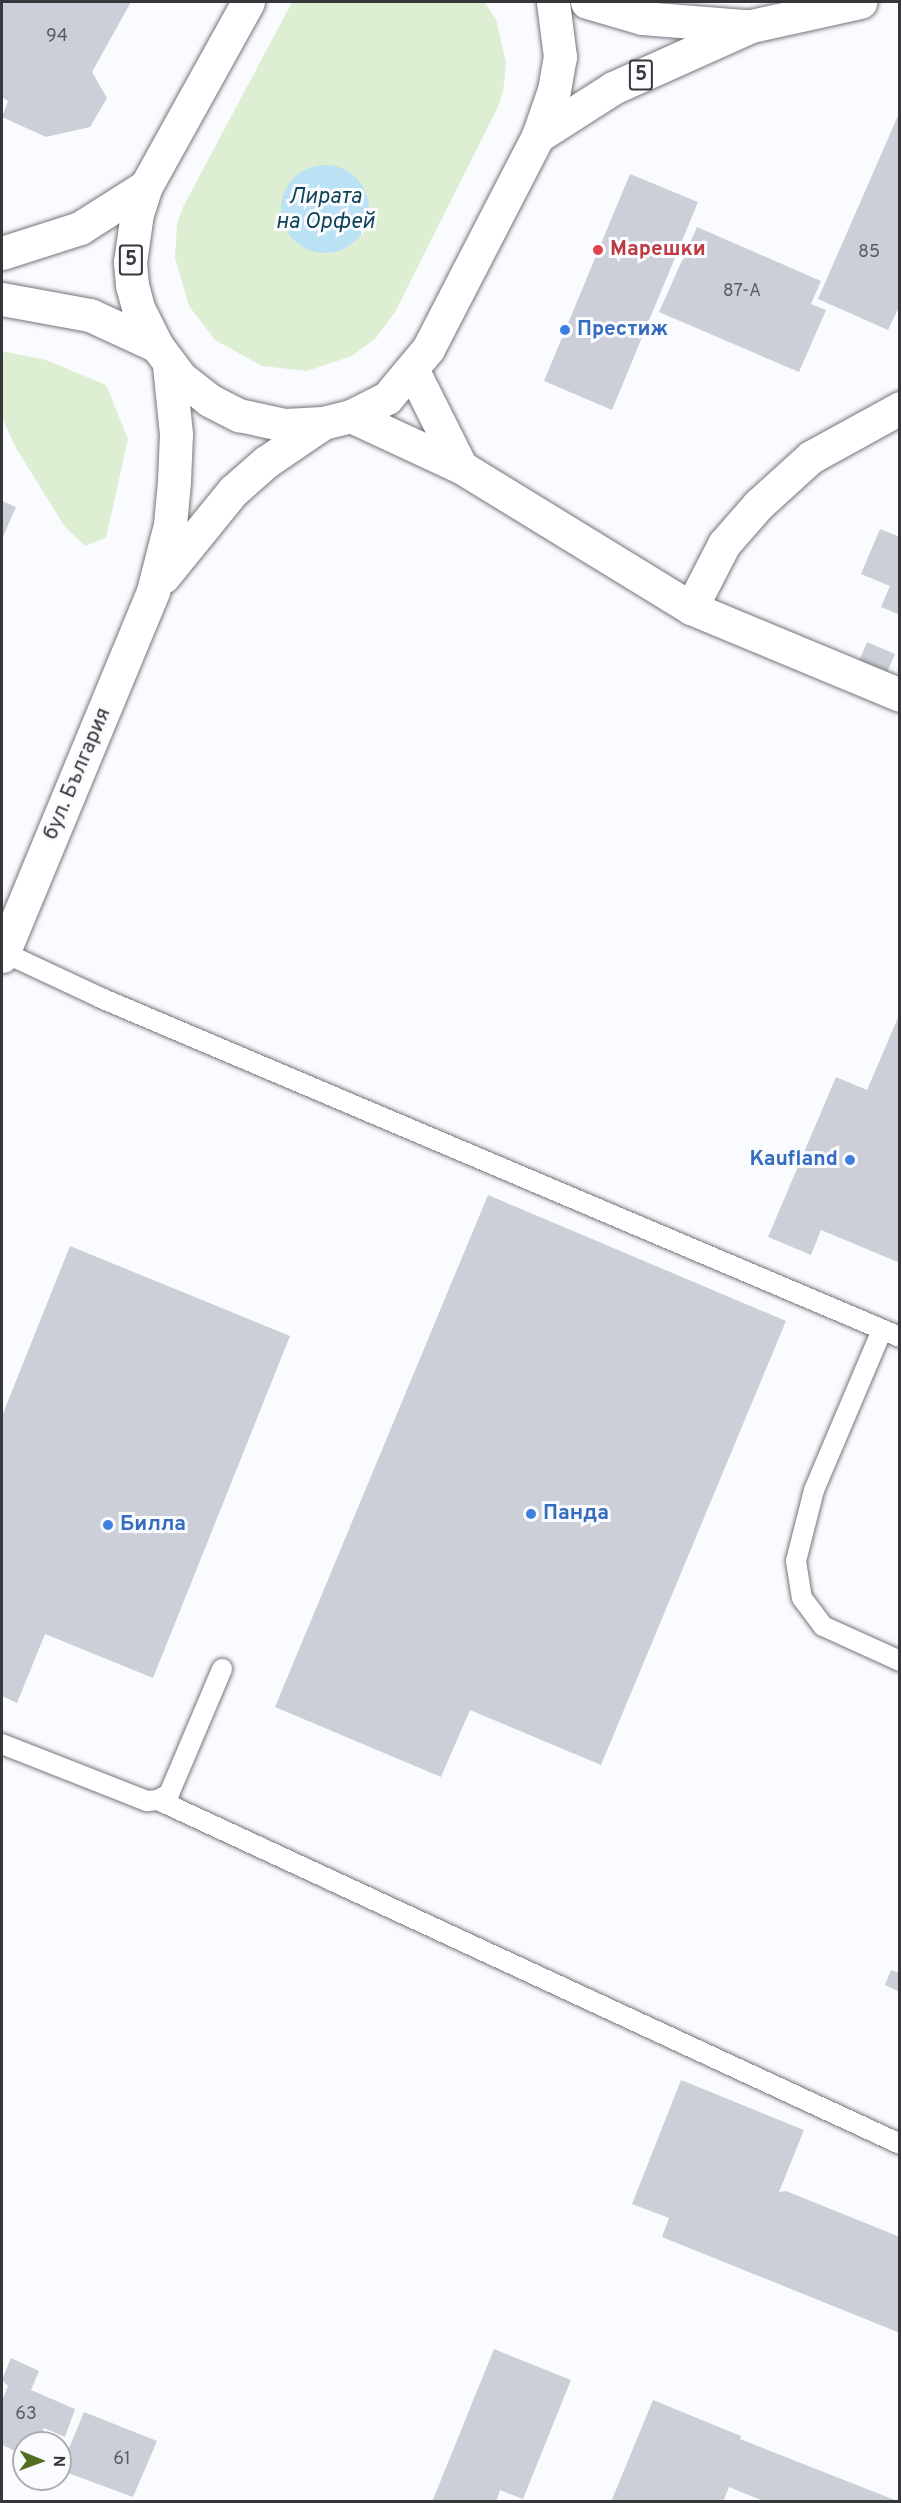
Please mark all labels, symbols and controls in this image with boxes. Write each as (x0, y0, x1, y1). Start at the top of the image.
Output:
house number: 94 (46, 26, 68, 48)
road number: 5 (628, 58, 654, 92)
water label: Лирата на Орфей (276, 184, 374, 236)
place label: Марешки (610, 237, 706, 263)
house number: 85 (858, 242, 880, 264)
road number: 5 (118, 243, 144, 277)
marker: Марешки (591, 243, 605, 257)
house number: 87-А (723, 281, 761, 303)
place label: Престиж (577, 317, 668, 343)
marker: Престиж (558, 323, 572, 337)
street label: бул. България (39, 704, 117, 844)
place label: Kaufland (749, 1147, 838, 1173)
marker: Kaufland (843, 1153, 857, 1167)
place label: Панда (543, 1501, 609, 1527)
marker: Панда (524, 1507, 538, 1521)
place label: Билла (120, 1512, 186, 1538)
marker: Билла (101, 1518, 115, 1532)
house number: 63 (15, 2404, 37, 2426)
north arrow (12, 2431, 72, 2491)
house number: 61 (113, 2449, 131, 2471)
text: N (48, 2455, 68, 2467)

